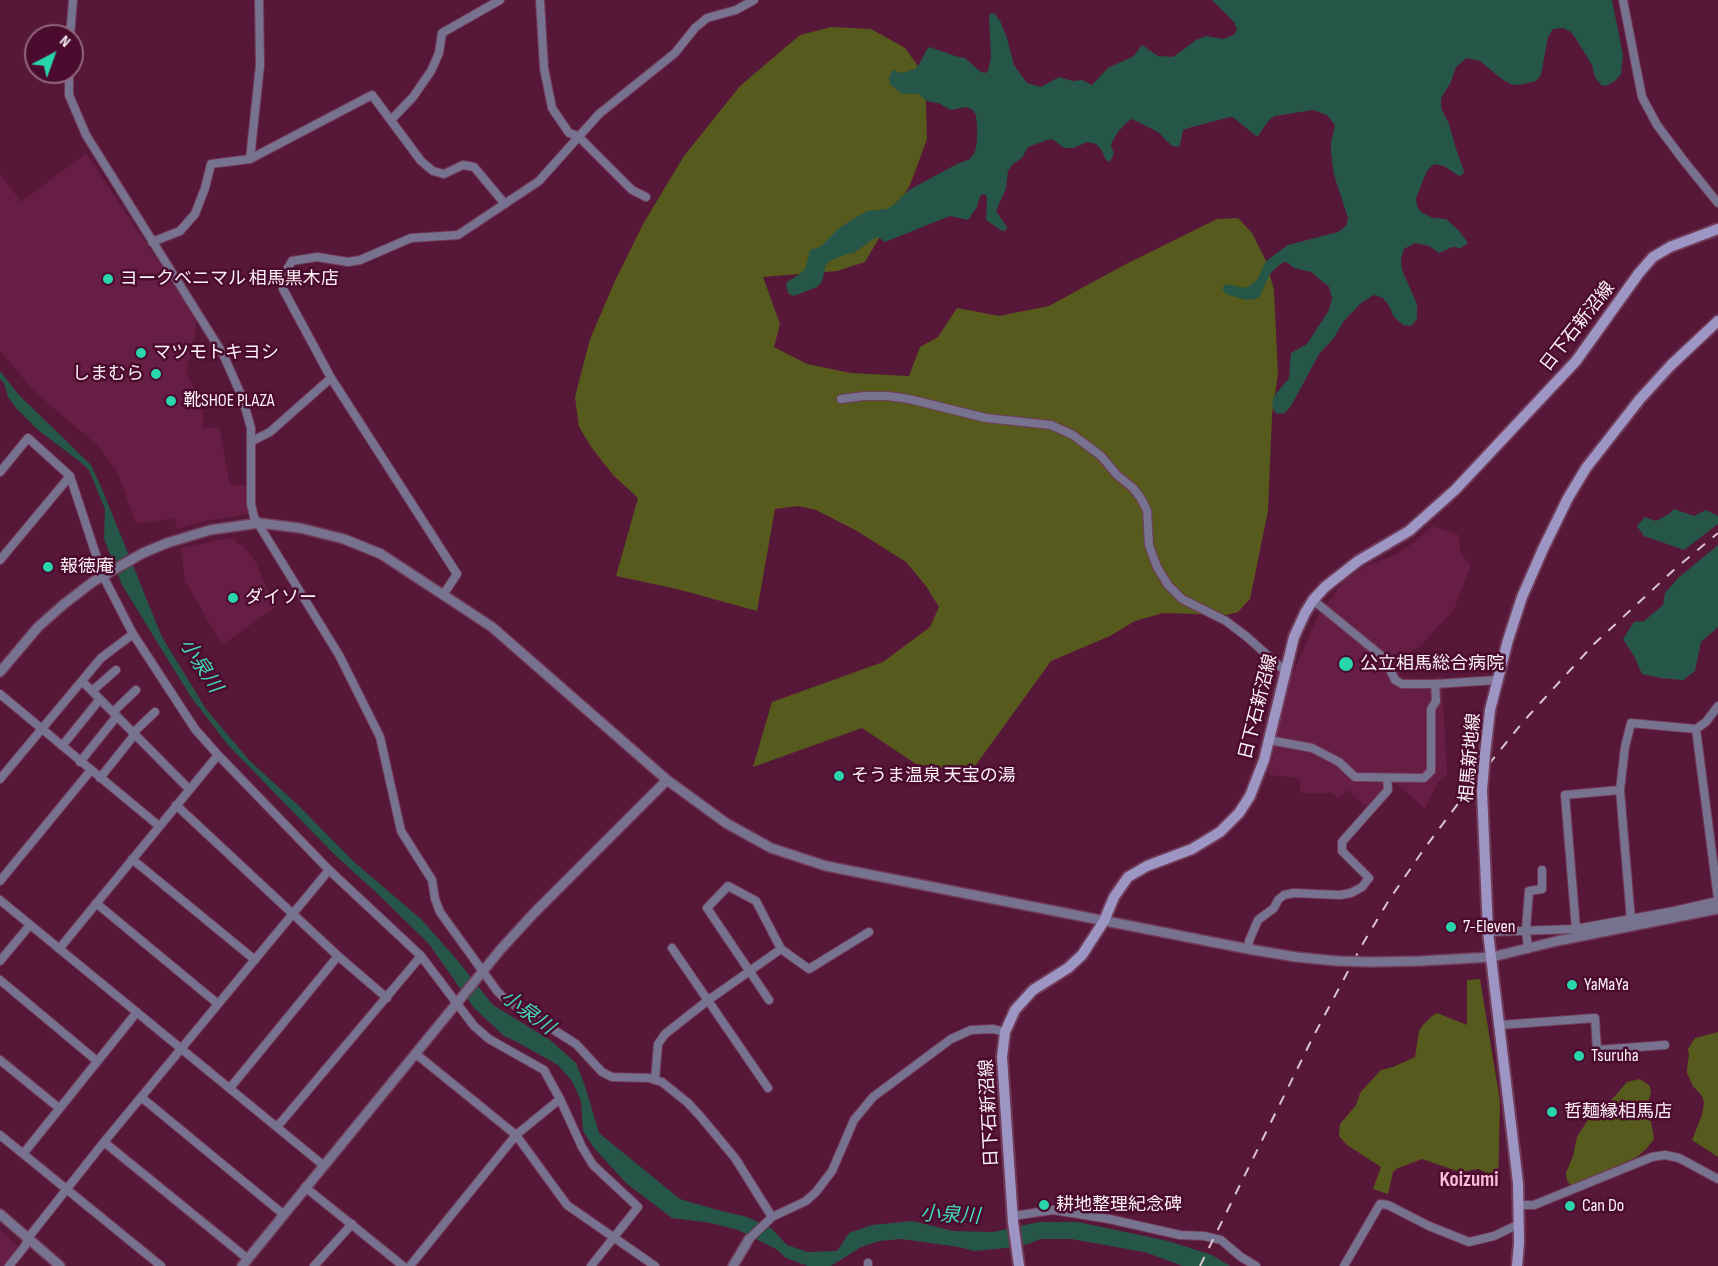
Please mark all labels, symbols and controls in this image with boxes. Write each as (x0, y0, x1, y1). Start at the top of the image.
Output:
north arrow (24, 24, 84, 84)
text: N (55, 32, 74, 52)
place label: ヨークベニマル 相馬黒木店 (120, 268, 339, 290)
marker: ヨークベニマル 相馬黒木店 (101, 272, 115, 286)
street label: 日下石新沼線 (1536, 278, 1620, 376)
place label: マツモトキヨシ (153, 342, 279, 364)
marker: マツモトキヨシ (134, 346, 148, 360)
place label: しまむら (72, 363, 144, 385)
marker: しまむら (149, 367, 163, 381)
place label: 靴SHOE PLAZA (183, 390, 275, 412)
marker: 靴SHOE PLAZA (164, 394, 178, 408)
place label: 報徳庵 (60, 556, 114, 578)
marker: 報徳庵 (41, 560, 55, 574)
place label: ダイソー (245, 587, 317, 609)
marker: ダイソー (226, 591, 240, 605)
water label: 小泉川 (174, 634, 226, 698)
street label: 日下石新沼線 (1235, 652, 1283, 762)
place label: 公立相馬総合病院 (1360, 653, 1504, 675)
marker: 公立相馬総合病院 (1337, 655, 1355, 673)
street label: 相馬新地線 (1456, 712, 1486, 804)
place label: そうま温泉 天宝の湯 (851, 765, 1016, 787)
marker: そうま温泉 天宝の湯 (832, 769, 846, 783)
place label: 7-Eleven (1463, 916, 1516, 938)
marker: 7-Eleven (1444, 920, 1458, 934)
place label: YaMaYa (1584, 974, 1629, 996)
marker: YaMaYa (1565, 978, 1579, 992)
water label: 小泉川 (496, 986, 558, 1040)
place label: Tsuruha (1591, 1045, 1639, 1067)
marker: Tsuruha (1572, 1049, 1586, 1063)
street label: 日下石新沼線 (976, 1059, 1004, 1167)
place label: 哲麺縁相馬店 (1564, 1101, 1672, 1123)
marker: 哲麺縁相馬店 (1545, 1105, 1559, 1119)
district label: Koizumi (1440, 1168, 1498, 1194)
place label: 耕地整理紀念碑 (1056, 1194, 1182, 1216)
place label: Can Do (1582, 1195, 1624, 1217)
marker: 耕地整理紀念碑 (1037, 1198, 1051, 1212)
marker: Can Do (1563, 1199, 1577, 1213)
water label: 小泉川 (919, 1202, 981, 1230)

